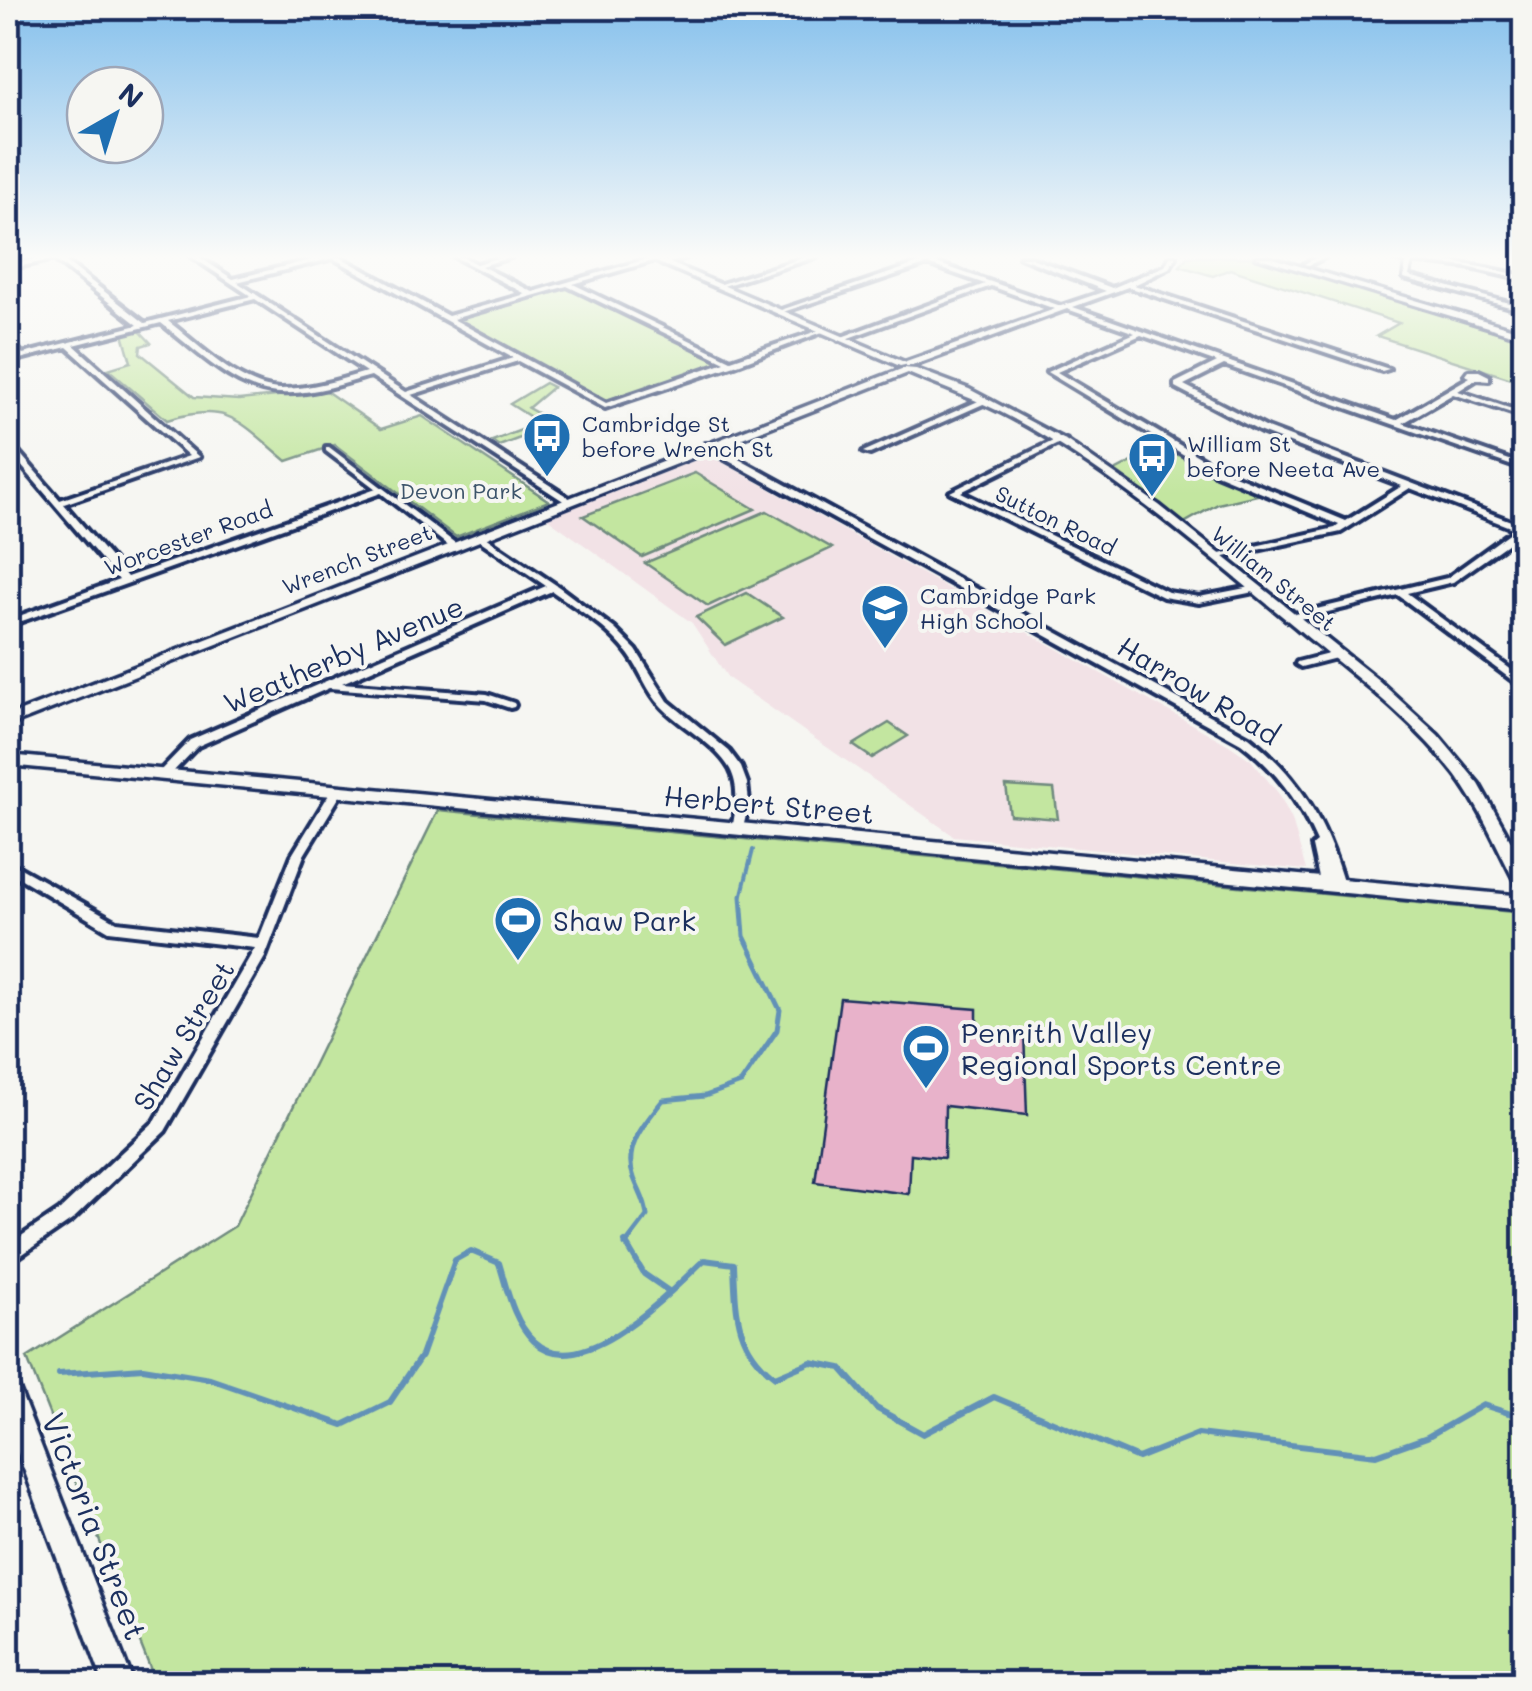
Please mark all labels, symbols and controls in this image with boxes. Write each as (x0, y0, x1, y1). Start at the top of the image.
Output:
north arrow (65, 65, 165, 165)
text: N (112, 74, 151, 115)
place label: Cambridge St before Wrench St (582, 409, 774, 463)
bus stop icon: Cambridge St before Wrench St (521, 410, 573, 478)
place label: William St before Neeta Ave (1187, 429, 1380, 483)
bus stop icon: William St before Neeta Ave (1126, 430, 1178, 498)
park label: Devon Park (400, 476, 522, 505)
street label: Sutton Road (991, 478, 1121, 562)
street label: Worcester Road (100, 494, 276, 582)
street label: Wrench Street (278, 517, 436, 601)
street label: William Street (1206, 519, 1342, 637)
place label: Cambridge Park High School (920, 581, 1096, 635)
school or university icon: Cambridge Park High School (859, 582, 911, 650)
street label: Weatherby Avenue (218, 587, 468, 721)
street label: Harrow Road (1111, 628, 1287, 752)
street label: Herbert Street (662, 777, 876, 831)
sports icon: Shaw Park (492, 894, 544, 962)
place label: Shaw Park (553, 902, 696, 938)
street label: Shaw Street (124, 953, 242, 1117)
place label: Penrith Valley Regional Sports Centre (961, 1014, 1282, 1082)
sports icon: Penrith Valley Regional Sports Centre (900, 1022, 952, 1090)
street label: Victoria Street (33, 1406, 159, 1646)

